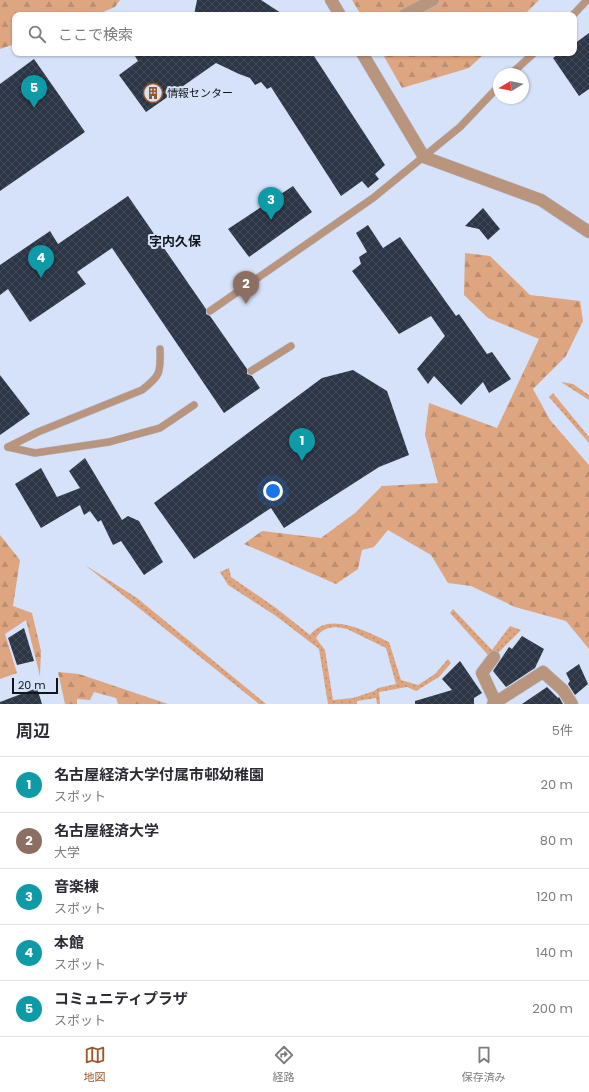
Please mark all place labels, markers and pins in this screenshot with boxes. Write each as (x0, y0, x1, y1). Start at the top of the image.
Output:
pin: 5 (21, 75, 47, 108)
building icon: 情報センター (142, 82, 164, 104)
place label: 情報センター (167, 85, 233, 101)
pin: 3 (258, 187, 284, 220)
pin: 4 (28, 245, 54, 278)
pin: 2 (233, 271, 259, 304)
pin: 1 (289, 428, 315, 461)

